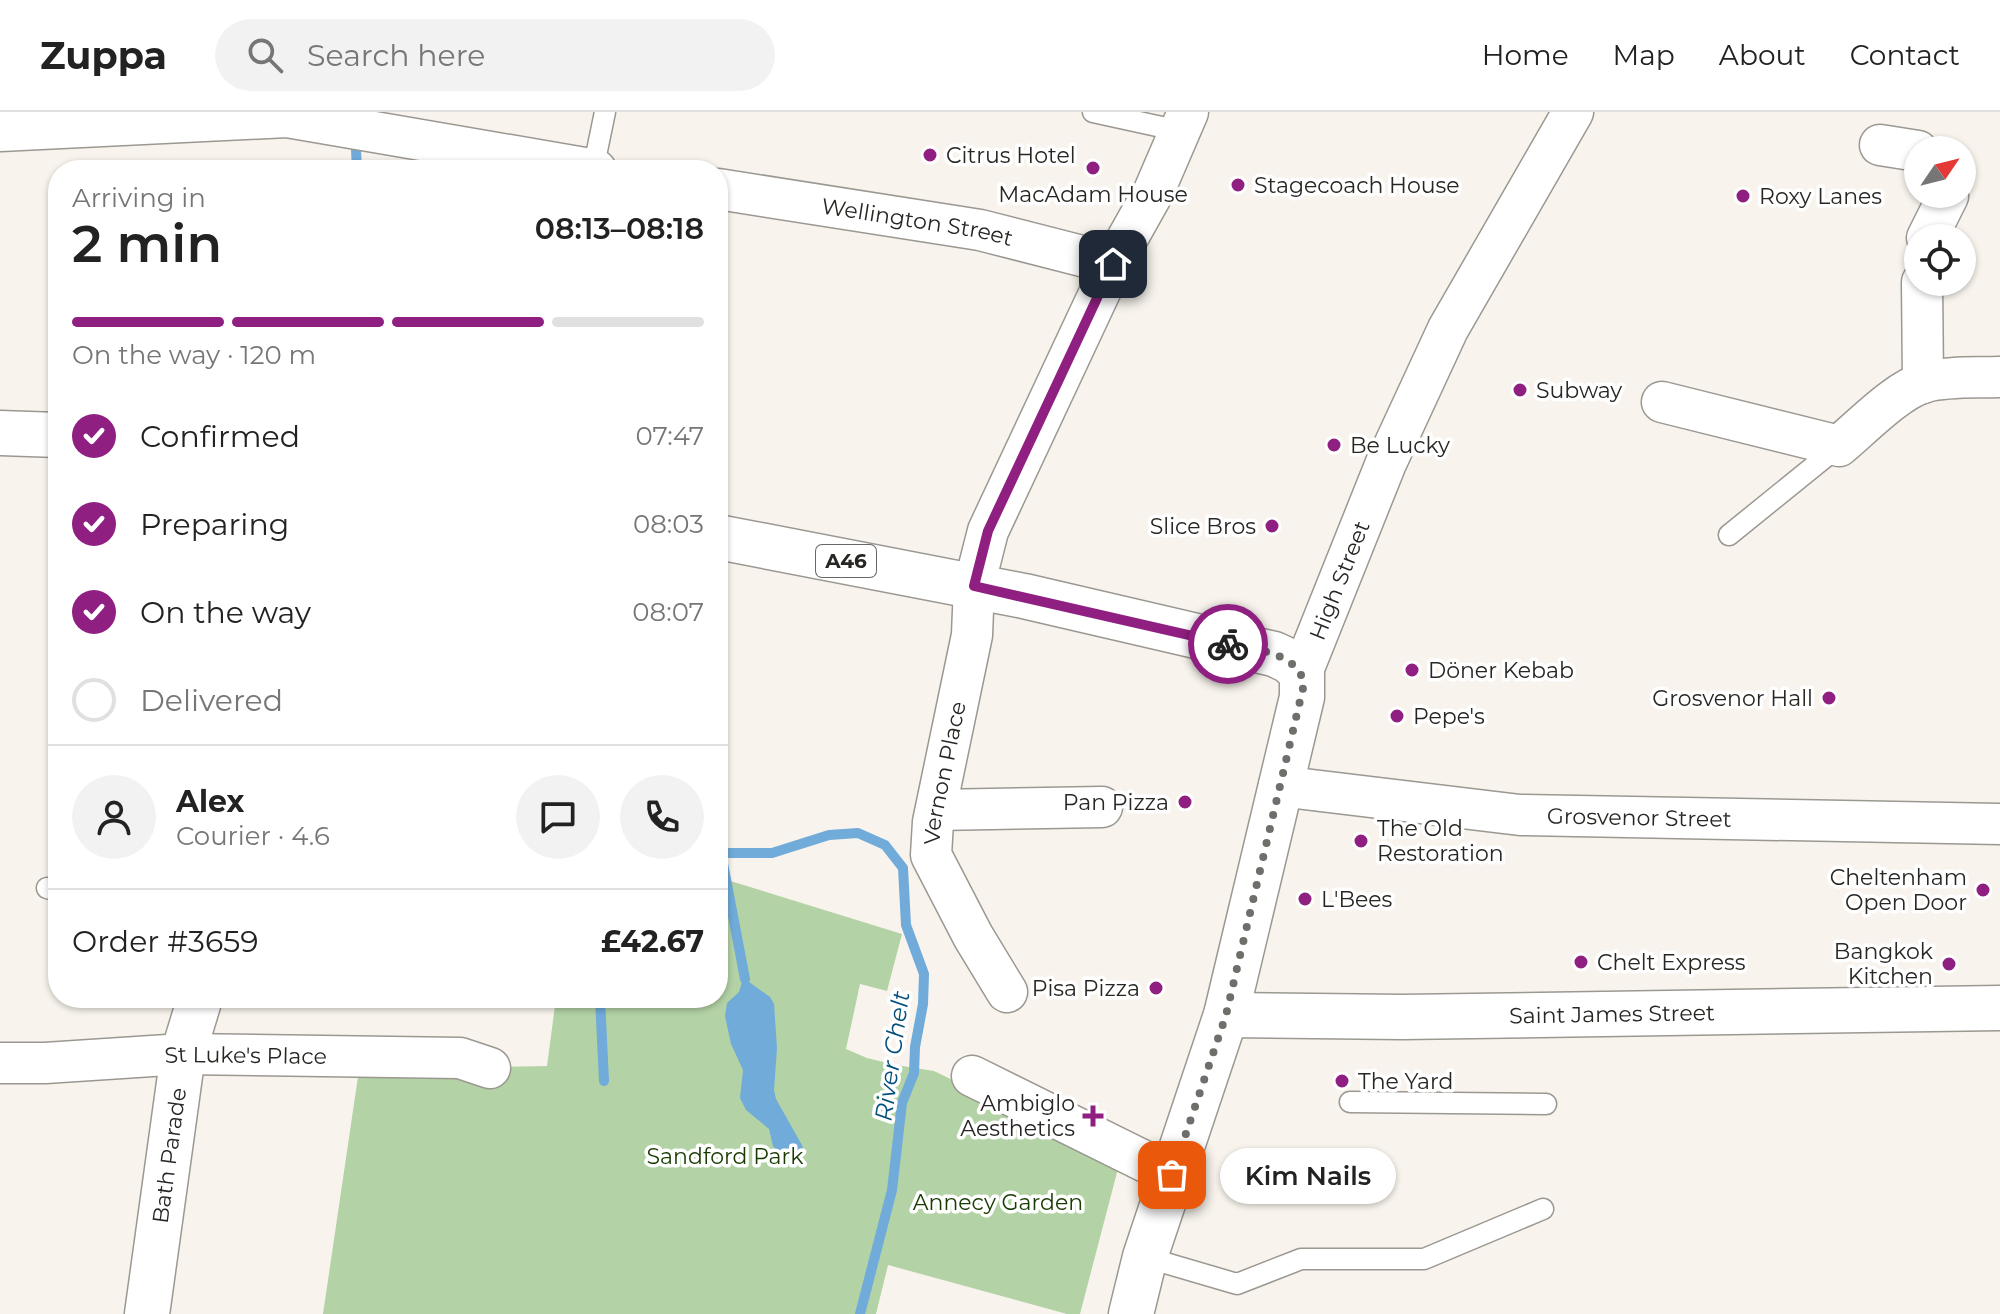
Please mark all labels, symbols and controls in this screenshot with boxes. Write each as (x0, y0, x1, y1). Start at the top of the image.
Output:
search box (215, 19, 775, 91)
text: Zuppa (40, 32, 167, 79)
icon: search (243, 33, 287, 77)
text: Search here (307, 37, 485, 74)
text: Home (1482, 38, 1569, 72)
text: Map (1613, 38, 1675, 72)
text: About (1719, 38, 1806, 72)
text: Contact (1850, 38, 1960, 72)
north arrow (1904, 136, 1976, 208)
map controls (1904, 136, 1976, 296)
place label: Citrus Hotel (946, 142, 1076, 169)
marker: Citrus Hotel (921, 146, 939, 164)
marker: MacAdam House (1084, 159, 1102, 177)
place label: Stagecoach House (1254, 172, 1460, 199)
marker: Stagecoach House (1229, 176, 1247, 194)
place label: MacAdam House (998, 181, 1188, 208)
text: Arriving in (72, 182, 206, 214)
place label: Roxy Lanes (1759, 183, 1882, 210)
marker: Roxy Lanes (1734, 187, 1752, 205)
street label: Wellington Street (820, 192, 1016, 251)
text: 08:13–08:18 (535, 210, 704, 247)
text: 2 min (72, 212, 222, 275)
button: locate (1904, 224, 1976, 296)
pin (1079, 230, 1147, 298)
icon: home (1091, 242, 1135, 286)
text: On the way · 120 m (72, 339, 316, 371)
place label: Subway (1536, 377, 1622, 404)
marker: Subway (1511, 381, 1529, 399)
icon: check (72, 414, 116, 458)
text: Confirmed (140, 418, 300, 455)
text: 07:47 (635, 420, 704, 452)
place label: Be Lucky (1350, 432, 1450, 459)
marker: Be Lucky (1325, 436, 1343, 454)
icon: check (72, 502, 116, 546)
text: Preparing (140, 506, 289, 543)
text: 08:03 (633, 508, 704, 540)
place label: Slice Bros (1150, 513, 1256, 540)
marker: Slice Bros (1263, 517, 1281, 535)
street label: High Street (1303, 517, 1375, 644)
road number: A46 (816, 545, 876, 577)
icon: check (72, 590, 116, 634)
text: On the way (140, 594, 311, 631)
text: 08:07 (632, 596, 704, 628)
courier (1188, 604, 1268, 684)
icon: bike (1206, 622, 1250, 666)
place label: Döner Kebab (1428, 657, 1574, 684)
marker: Döner Kebab (1403, 661, 1421, 679)
text: Delivered (140, 682, 283, 719)
place label: Grosvenor Hall (1652, 685, 1813, 712)
marker: Grosvenor Hall (1820, 689, 1838, 707)
street label: Vernon Place (918, 699, 971, 845)
place label: Pepe's (1413, 703, 1485, 730)
marker: Pepe's (1388, 707, 1406, 725)
button: person (72, 775, 156, 859)
button: chat (516, 775, 600, 859)
button: phone (620, 775, 704, 859)
text: Alex (176, 783, 244, 820)
place label: Pan Pizza (1063, 789, 1169, 816)
marker: Pan Pizza (1176, 793, 1194, 811)
street label: Grosvenor Street (1547, 802, 1732, 832)
place label: The Old Restoration (1377, 815, 1504, 867)
text: Courier · 4.6 (176, 820, 330, 852)
marker: The Old Restoration (1352, 832, 1370, 850)
place label: Cheltenham Open Door (1830, 864, 1967, 916)
marker: Cheltenham Open Door (1974, 881, 1992, 899)
place label: L'Bees (1321, 886, 1393, 913)
marker: L'Bees (1296, 890, 1314, 908)
text: Order #3659 (72, 923, 259, 960)
text: £42.67 (601, 923, 704, 960)
place label: Bangkok Kitchen (1834, 938, 1934, 990)
place label: Chelt Express (1597, 949, 1746, 976)
marker: Chelt Express (1572, 953, 1590, 971)
marker: Bangkok Kitchen (1940, 955, 1958, 973)
place label: Pisa Pizza (1032, 975, 1140, 1002)
marker: Pisa Pizza (1147, 979, 1165, 997)
water label: River Chelt (869, 989, 916, 1123)
street label: Saint James Street (1509, 999, 1715, 1029)
street label: St Luke's Place (164, 1040, 327, 1070)
place label: The Yard (1358, 1068, 1454, 1095)
marker: The Yard (1333, 1072, 1351, 1090)
street label: Bath Parade (146, 1086, 192, 1225)
place label: Ambiglo Aesthetics (960, 1090, 1075, 1142)
marker: Ambiglo Aesthetics (1082, 1105, 1104, 1127)
pin (1138, 1141, 1206, 1209)
park label: Sandford Park (647, 1143, 804, 1170)
callout: Kim Nails (1220, 1147, 1396, 1203)
icon: bag (1150, 1153, 1194, 1197)
text: Kim Nails (1245, 1160, 1371, 1192)
park label: Annecy Garden (913, 1189, 1083, 1216)

